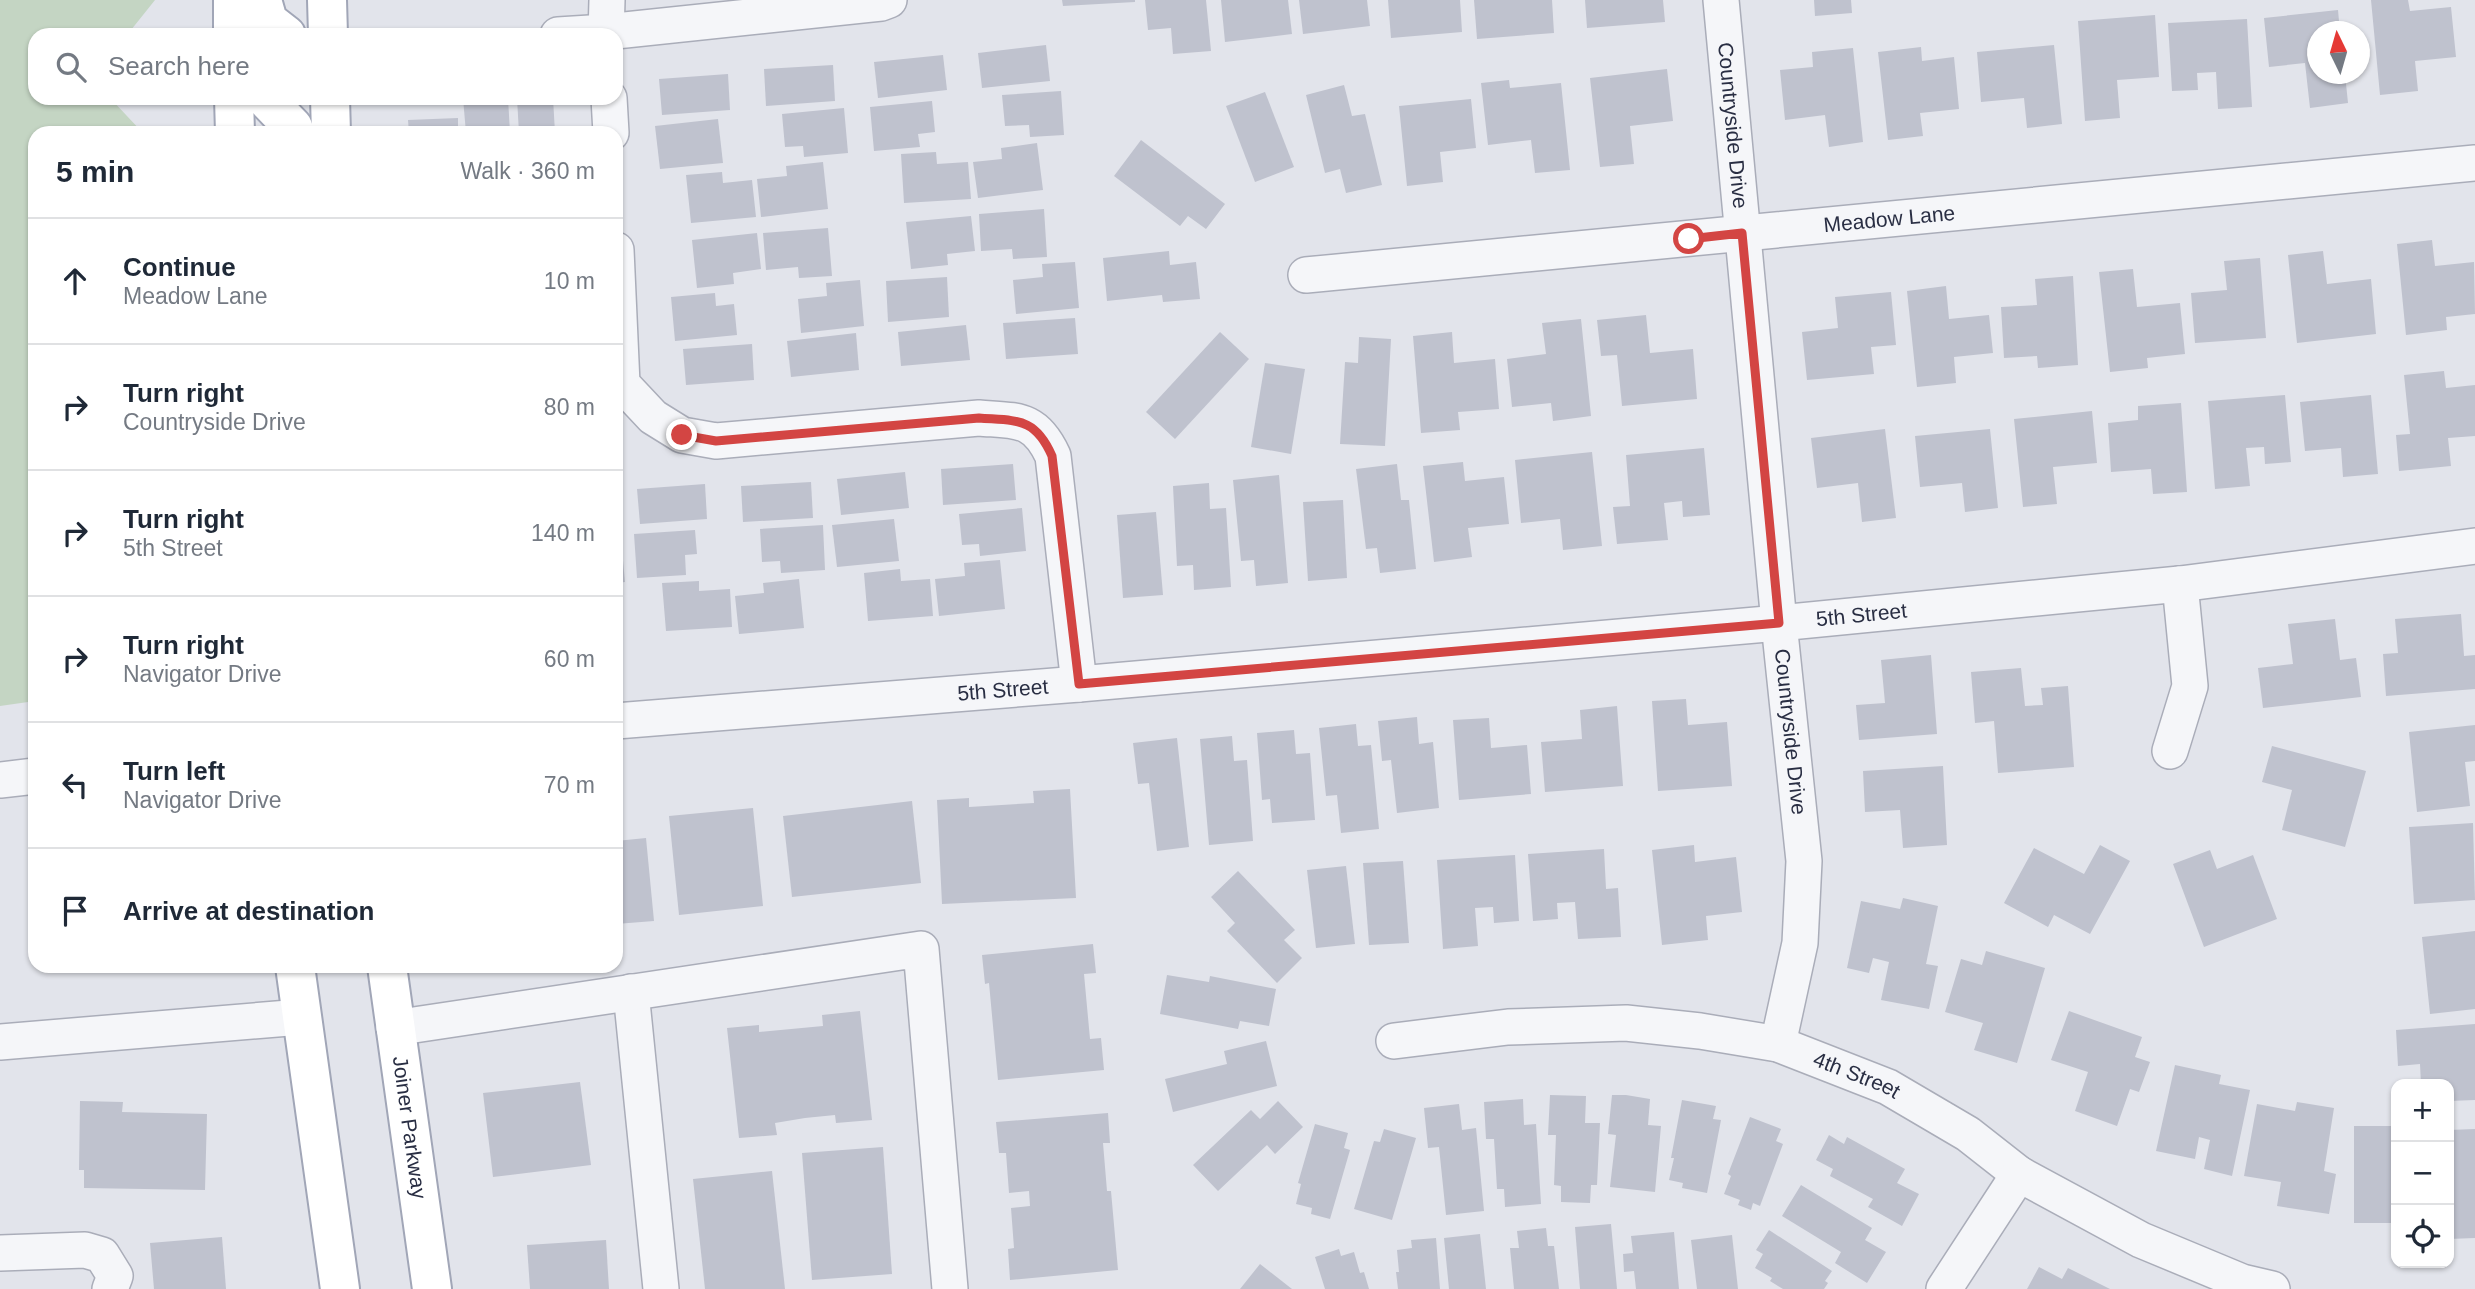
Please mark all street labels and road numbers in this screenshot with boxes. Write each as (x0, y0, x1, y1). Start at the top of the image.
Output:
street label: Countryside Drive (1714, 41, 1752, 210)
street label: Meadow Lane (1822, 201, 1956, 236)
street label: 5th Street (1815, 599, 1908, 630)
street label: Countryside Drive (1771, 647, 1811, 816)
street label: 5th Street (956, 674, 1049, 705)
street label: 4th Street (1810, 1047, 1905, 1103)
street label: Joiner Parkway (389, 1055, 431, 1201)

